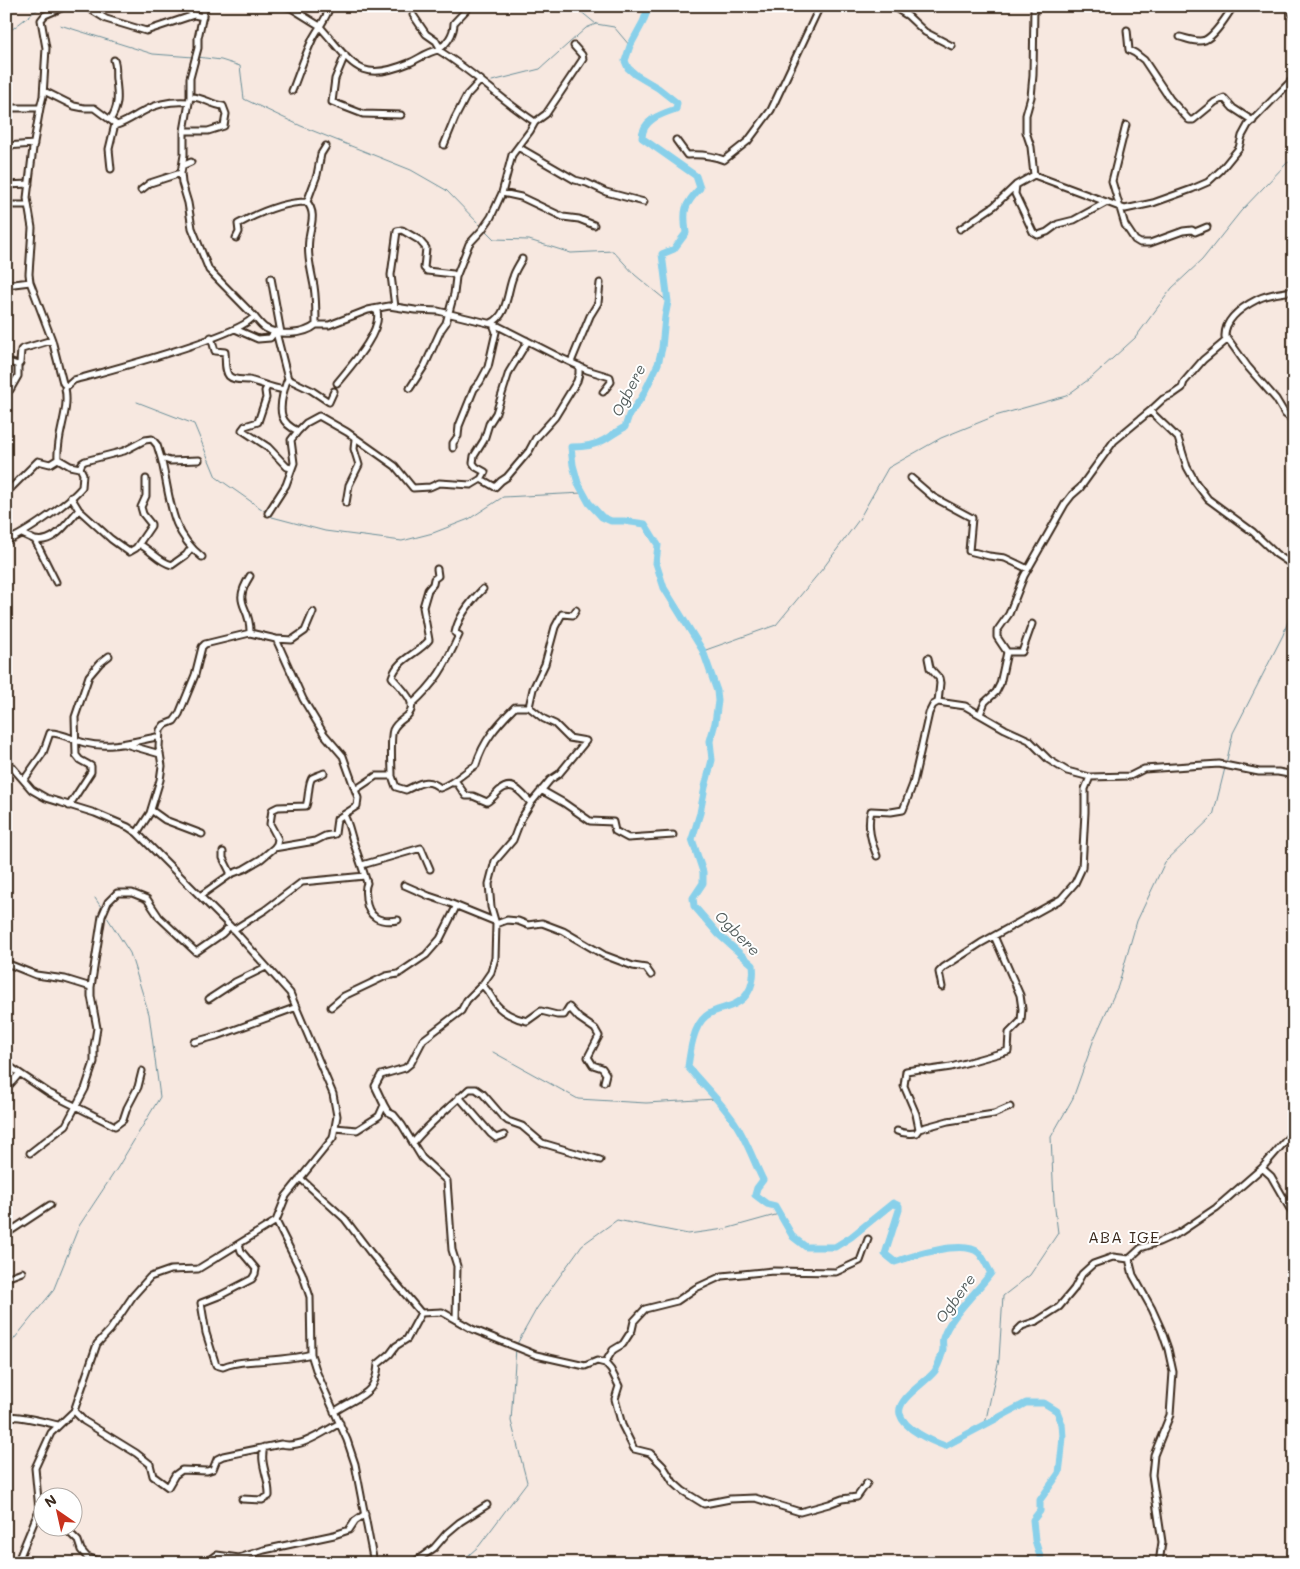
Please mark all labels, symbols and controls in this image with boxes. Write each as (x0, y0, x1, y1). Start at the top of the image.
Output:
water label: Ogbere (606, 360, 650, 420)
water label: Ogbere (711, 906, 765, 960)
district label: ABA IGE (1088, 1226, 1160, 1247)
water label: Ogbere (930, 1269, 980, 1327)
north arrow (32, 1486, 82, 1536)
text: N (41, 1490, 60, 1512)

